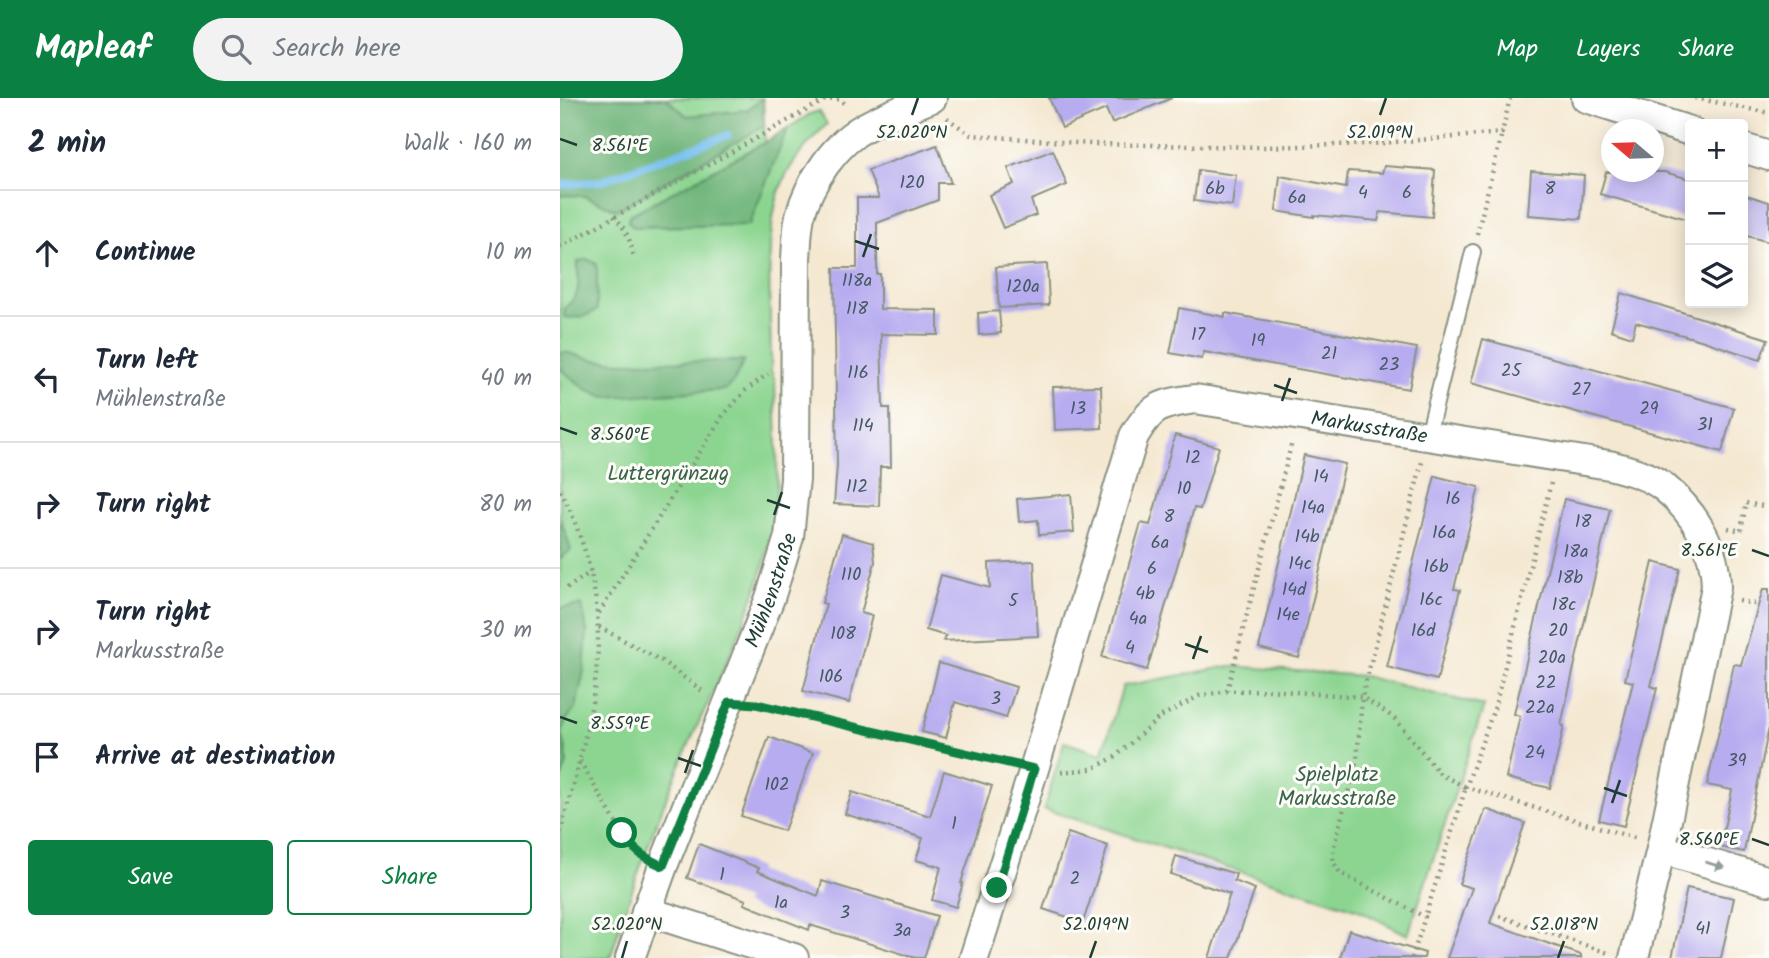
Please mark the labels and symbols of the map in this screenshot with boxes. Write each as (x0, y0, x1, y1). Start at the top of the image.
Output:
text: 52.020°N (876, 119, 948, 148)
text: 52.019°N (1347, 119, 1413, 148)
north arrow (1601, 119, 1664, 182)
text: 8.561°E (591, 132, 649, 161)
house number: 120 (899, 169, 925, 198)
house number: 6b (1205, 175, 1225, 204)
house number: 8 (1545, 175, 1556, 204)
house number: 4 (1358, 179, 1368, 208)
house number: 6 (1402, 179, 1412, 208)
house number: 6a (1288, 184, 1306, 213)
house number: 118a (842, 267, 872, 296)
house number: 120a (1006, 273, 1040, 302)
house number: 118 (846, 295, 868, 324)
house number: 17 (1191, 321, 1206, 350)
house number: 19 (1251, 327, 1265, 356)
house number: 21 (1321, 340, 1337, 369)
house number: 23 (1379, 351, 1399, 380)
house number: 25 (1501, 357, 1522, 386)
house number: 116 (847, 359, 869, 388)
house number: 27 (1572, 376, 1591, 405)
house number: 13 (1070, 395, 1086, 424)
house number: 29 (1639, 395, 1659, 424)
street label: Markusstraße (1308, 403, 1430, 454)
house number: 31 (1697, 411, 1713, 440)
house number: 114 (852, 412, 874, 441)
text: 8.560°E (590, 421, 651, 450)
house number: 12 (1185, 444, 1201, 473)
park label: Luttergrünzug (607, 458, 729, 491)
house number: 14 (1313, 463, 1329, 492)
house number: 112 (846, 473, 868, 502)
house number: 10 (1177, 475, 1191, 504)
house number: 16 (1445, 485, 1461, 514)
house number: 14a (1301, 494, 1325, 523)
house number: 8 (1164, 503, 1175, 532)
house number: 18 (1575, 508, 1591, 537)
house number: 16a (1432, 519, 1456, 548)
house number: 14b (1294, 523, 1320, 552)
street label: Mühlenstraße (737, 529, 807, 653)
house number: 6a (1151, 529, 1169, 558)
text: 8.561°E (1680, 537, 1738, 566)
house number: 18a (1564, 538, 1588, 567)
house number: 14c (1288, 550, 1312, 579)
house number: 16b (1423, 553, 1449, 582)
house number: 6 (1147, 555, 1157, 584)
house number: 110 (841, 561, 861, 590)
house number: 18b (1557, 564, 1584, 593)
house number: 14d (1282, 576, 1307, 605)
house number: 4b (1135, 580, 1155, 609)
house number: 16c (1419, 586, 1443, 615)
house number: 5 (1008, 587, 1019, 616)
house number: 18c (1552, 591, 1576, 620)
house number: 14e (1276, 601, 1300, 630)
house number: 4a (1129, 605, 1147, 634)
house number: 16d (1411, 617, 1436, 646)
house number: 20 (1548, 617, 1568, 646)
house number: 108 (830, 620, 856, 649)
house number: 4 (1125, 634, 1135, 663)
house number: 20a (1538, 644, 1566, 673)
house number: 106 (819, 663, 843, 692)
house number: 22 (1536, 669, 1556, 698)
house number: 3 (991, 685, 1001, 714)
house number: 22a (1525, 694, 1555, 723)
text: 8.559°E (590, 710, 650, 739)
house number: 24 (1525, 739, 1545, 768)
house number: 39 (1727, 747, 1747, 776)
park label: Spielplatz Markusstraße (1278, 759, 1396, 816)
house number: 102 (764, 771, 790, 800)
house number: 1 (951, 810, 957, 839)
route start (606, 817, 637, 848)
text: 8.560°E (1679, 826, 1740, 855)
house number: 1 (719, 861, 725, 890)
one-way arrow (1705, 861, 1726, 871)
house number: 2 (1070, 865, 1080, 894)
route end (981, 872, 1012, 903)
house number: 1a (774, 889, 788, 918)
house number: 3 (840, 899, 850, 928)
text: 52.020°N (591, 911, 663, 940)
text: 52.019°N (1063, 911, 1129, 940)
text: 52.018°N (1530, 911, 1598, 940)
house number: 41 (1695, 915, 1711, 944)
house number: 3a (893, 917, 911, 946)

